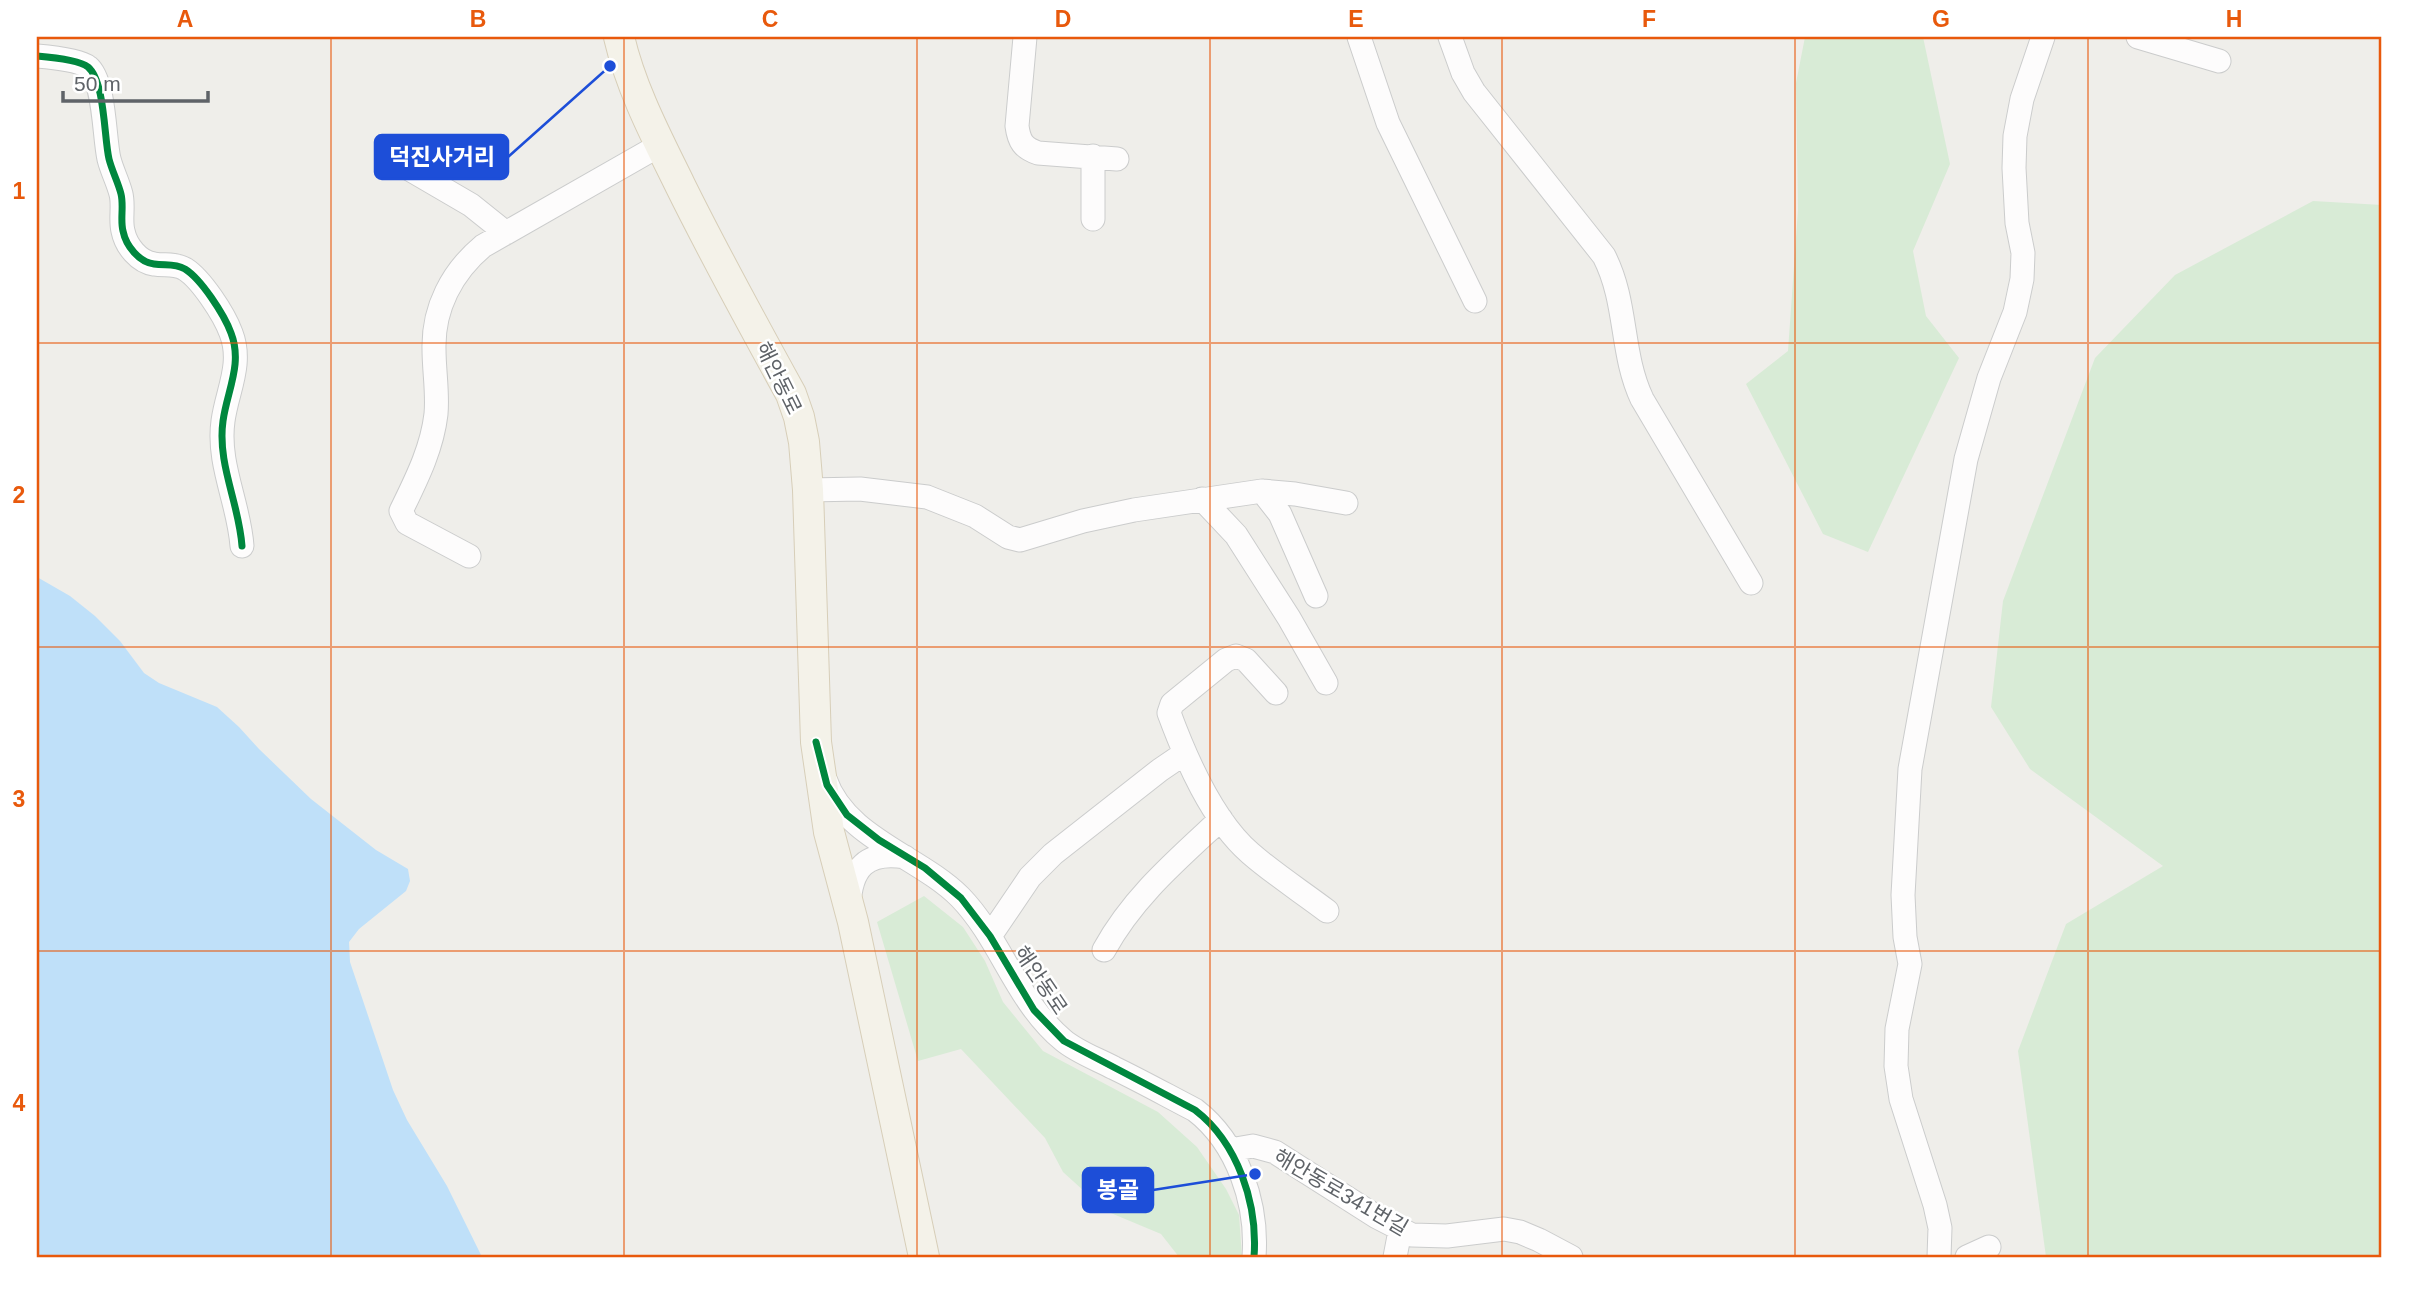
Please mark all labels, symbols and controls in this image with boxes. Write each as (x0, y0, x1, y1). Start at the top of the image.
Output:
text: A (177, 6, 193, 32)
text: B (470, 6, 486, 32)
text: C (762, 6, 778, 32)
text: D (1055, 6, 1071, 32)
text: E (1348, 6, 1364, 32)
text: F (1642, 6, 1656, 32)
text: G (1932, 6, 1950, 32)
text: H (2226, 6, 2242, 32)
scale bar (63, 60, 208, 104)
text: 50 m (74, 72, 121, 95)
callout: 덕진사거리 (375, 135, 508, 179)
text: 덕진사거리 (389, 144, 495, 170)
text: 1 (13, 178, 26, 204)
street label: 해안동로 (752, 338, 806, 418)
text: 2 (13, 482, 25, 508)
text: 3 (13, 786, 25, 812)
street label: 해안동로 (1010, 942, 1072, 1018)
text: 4 (13, 1090, 26, 1116)
street label: 해안동로341번길 (1270, 1144, 1412, 1240)
callout: 봉골 (1083, 1168, 1153, 1212)
text: 봉골 (1097, 1177, 1139, 1203)

